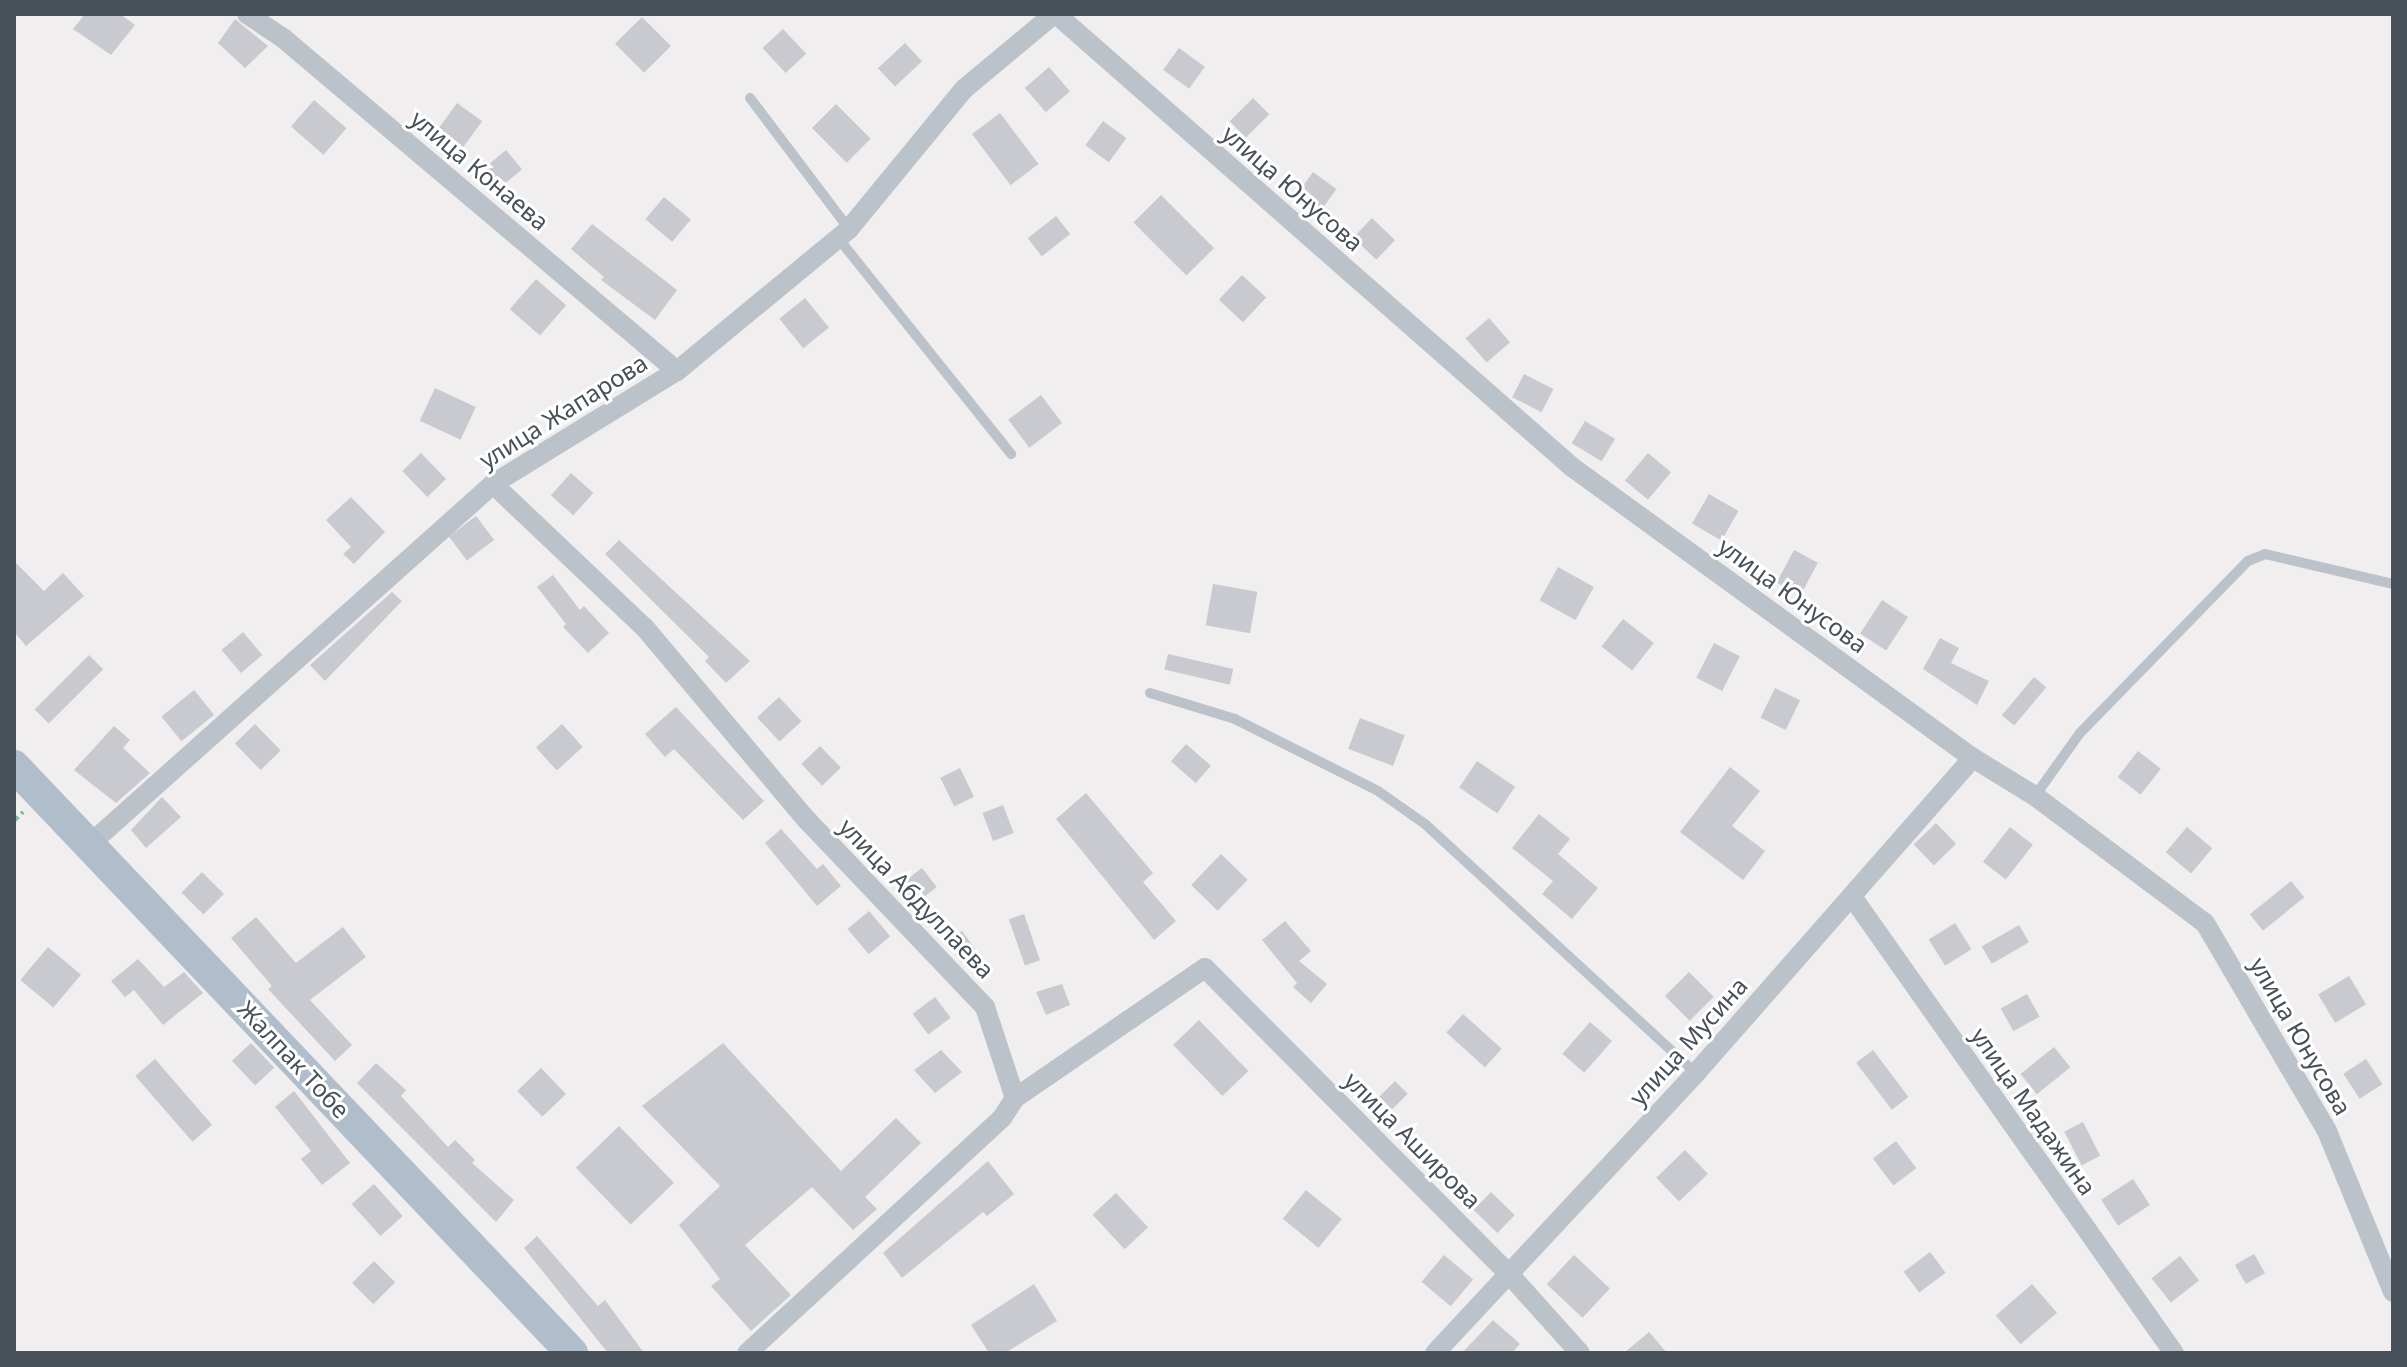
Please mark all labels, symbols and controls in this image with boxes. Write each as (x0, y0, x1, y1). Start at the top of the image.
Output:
street label: улица Конаева (405, 104, 555, 236)
street label: улица Юнусова (1217, 119, 1369, 257)
street label: улица Жапарова (474, 348, 652, 474)
street label: улица Юнусова (1713, 531, 1873, 659)
street label: улица Абдуллаева (833, 812, 1001, 984)
street label: улица Юнусова (2244, 952, 2358, 1120)
street label: улица Мусина (1623, 971, 1753, 1111)
street label: Жалпак Тобе (232, 994, 356, 1124)
street label: улица Мадажина (1965, 1022, 2103, 1200)
street label: улица Аширова (1339, 1066, 1487, 1214)

